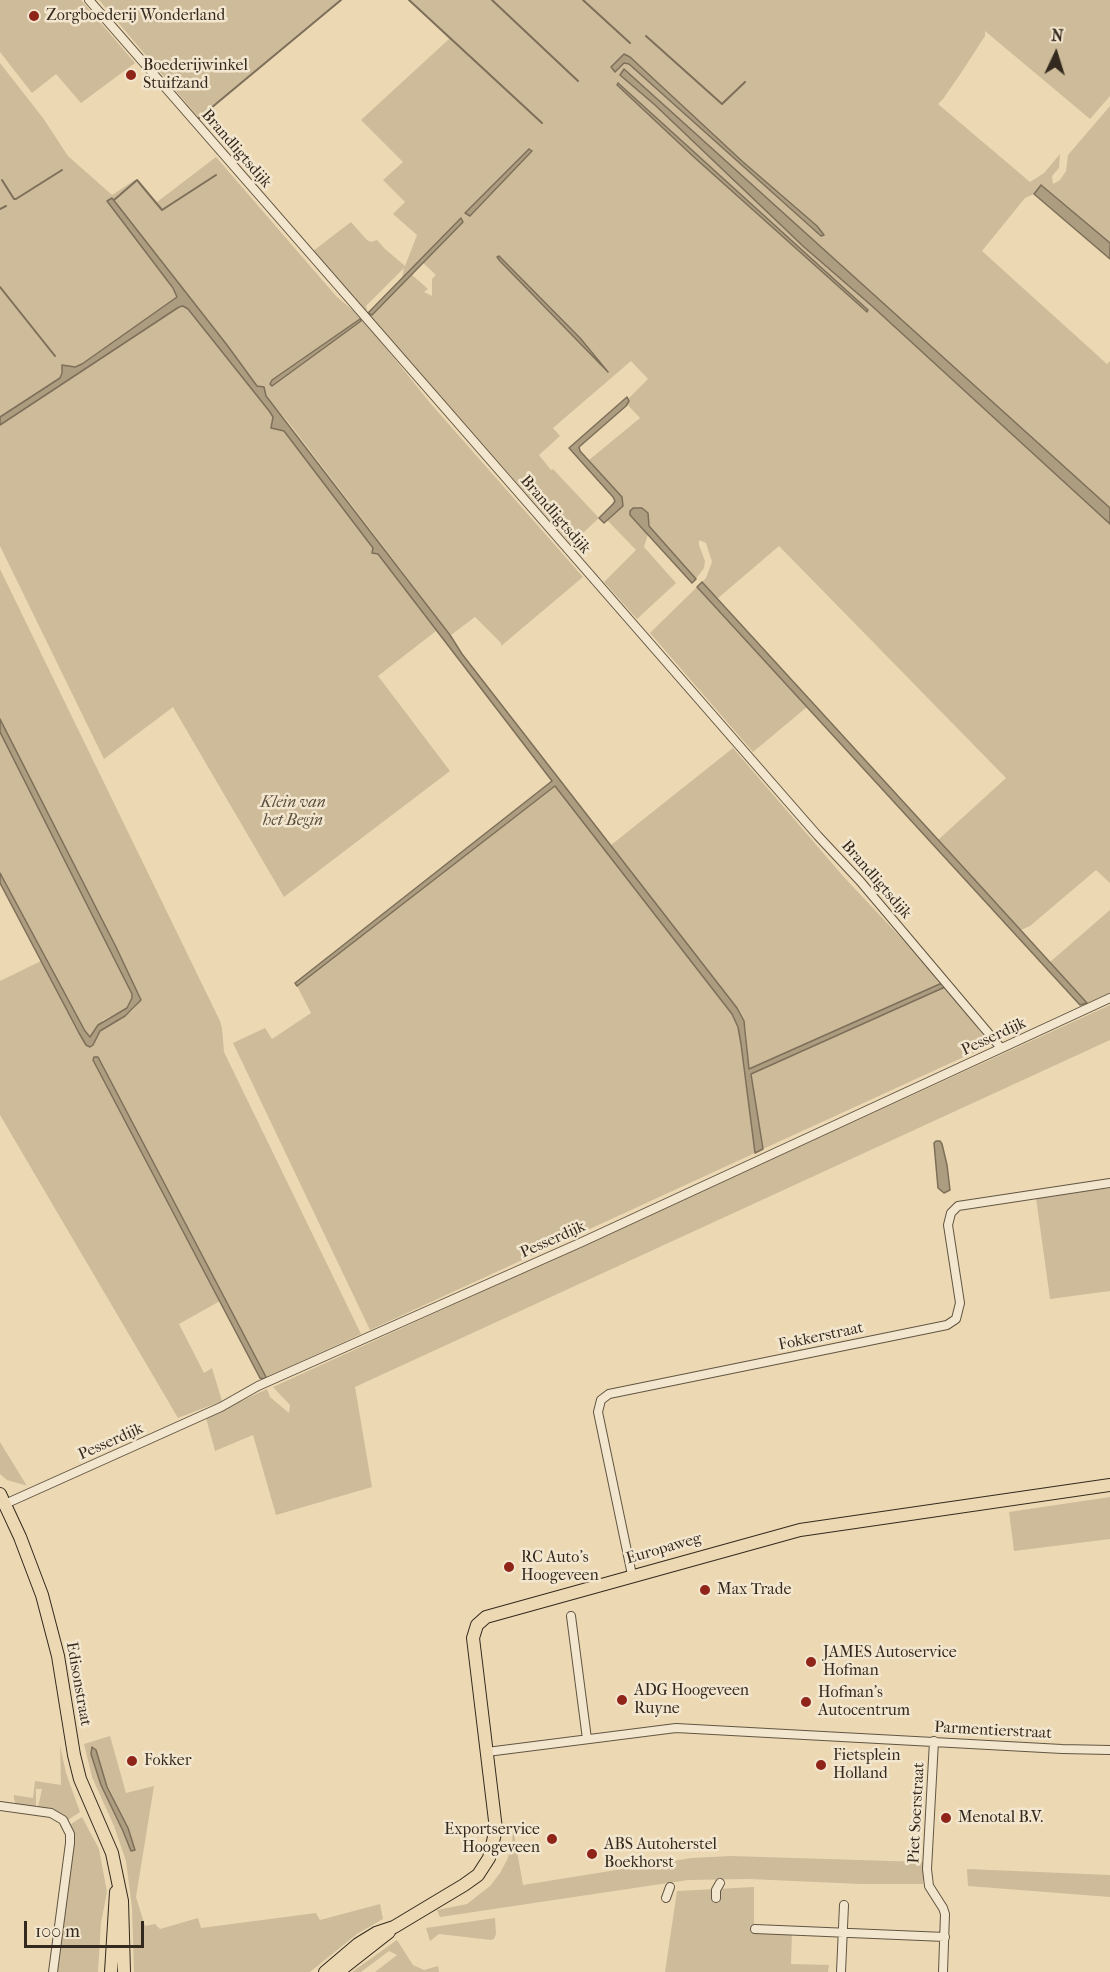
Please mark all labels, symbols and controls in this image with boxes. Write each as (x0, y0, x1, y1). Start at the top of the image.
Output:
place label: Zorgboederij Wonderland (46, 6, 225, 26)
marker: Zorgboederij Wonderland (27, 9, 41, 23)
north arrow (1026, 24, 1086, 84)
text: N (1051, 26, 1064, 45)
place label: Boederijwinkel Stuifzand (143, 56, 248, 94)
marker: Boederijwinkel Stuifzand (124, 68, 138, 82)
street label: Brandligtsdijk (197, 106, 275, 192)
street label: Brandligtsdijk (516, 472, 594, 558)
park label: Klein van het Begin (260, 793, 326, 831)
street label: Brandligtsdijk (837, 837, 915, 923)
street label: Pesserdijk (959, 1014, 1029, 1060)
street label: Pesserdijk (517, 1217, 589, 1263)
street label: Fokkerstraat (777, 1319, 865, 1355)
street label: Pesserdijk (75, 1419, 147, 1465)
street label: Europaweg (624, 1529, 704, 1569)
place label: RC Auto's Hoogeveen (521, 1548, 599, 1586)
marker: RC Auto's Hoogeveen (502, 1560, 516, 1574)
place label: Max Trade (717, 1580, 791, 1600)
marker: Max Trade (698, 1583, 712, 1597)
street label: Edisonstraat (61, 1640, 95, 1728)
place label: JAMES Autoservice Hofman (823, 1643, 957, 1681)
marker: JAMES Autoservice Hofman (804, 1655, 818, 1669)
place label: ADG Hoogeveen Ruyne (634, 1681, 749, 1719)
place label: Hofman's Autocentrum (818, 1683, 910, 1721)
marker: ADG Hoogeveen Ruyne (615, 1693, 629, 1707)
marker: Hofman's Autocentrum (799, 1695, 813, 1709)
street label: Parmentierstraat (934, 1718, 1052, 1744)
place label: Fietsplein Holland (833, 1746, 900, 1784)
place label: Fokker (144, 1751, 191, 1771)
marker: Fokker (125, 1754, 139, 1768)
marker: Fietsplein Holland (814, 1758, 828, 1772)
street label: Piet Soerstraat (905, 1762, 929, 1864)
place label: Menotal B.V. (958, 1808, 1043, 1828)
marker: Menotal B.V. (939, 1811, 953, 1825)
place label: Exportservice Hoogeveen (444, 1820, 540, 1858)
marker: Exportservice Hoogeveen (545, 1832, 559, 1846)
place label: ABS Autoherstel Boekhorst (604, 1835, 717, 1873)
marker: ABS Autoherstel Boekhorst (585, 1847, 599, 1861)
scale bar (27, 1909, 147, 1947)
text: 100 m (35, 1921, 80, 1942)

